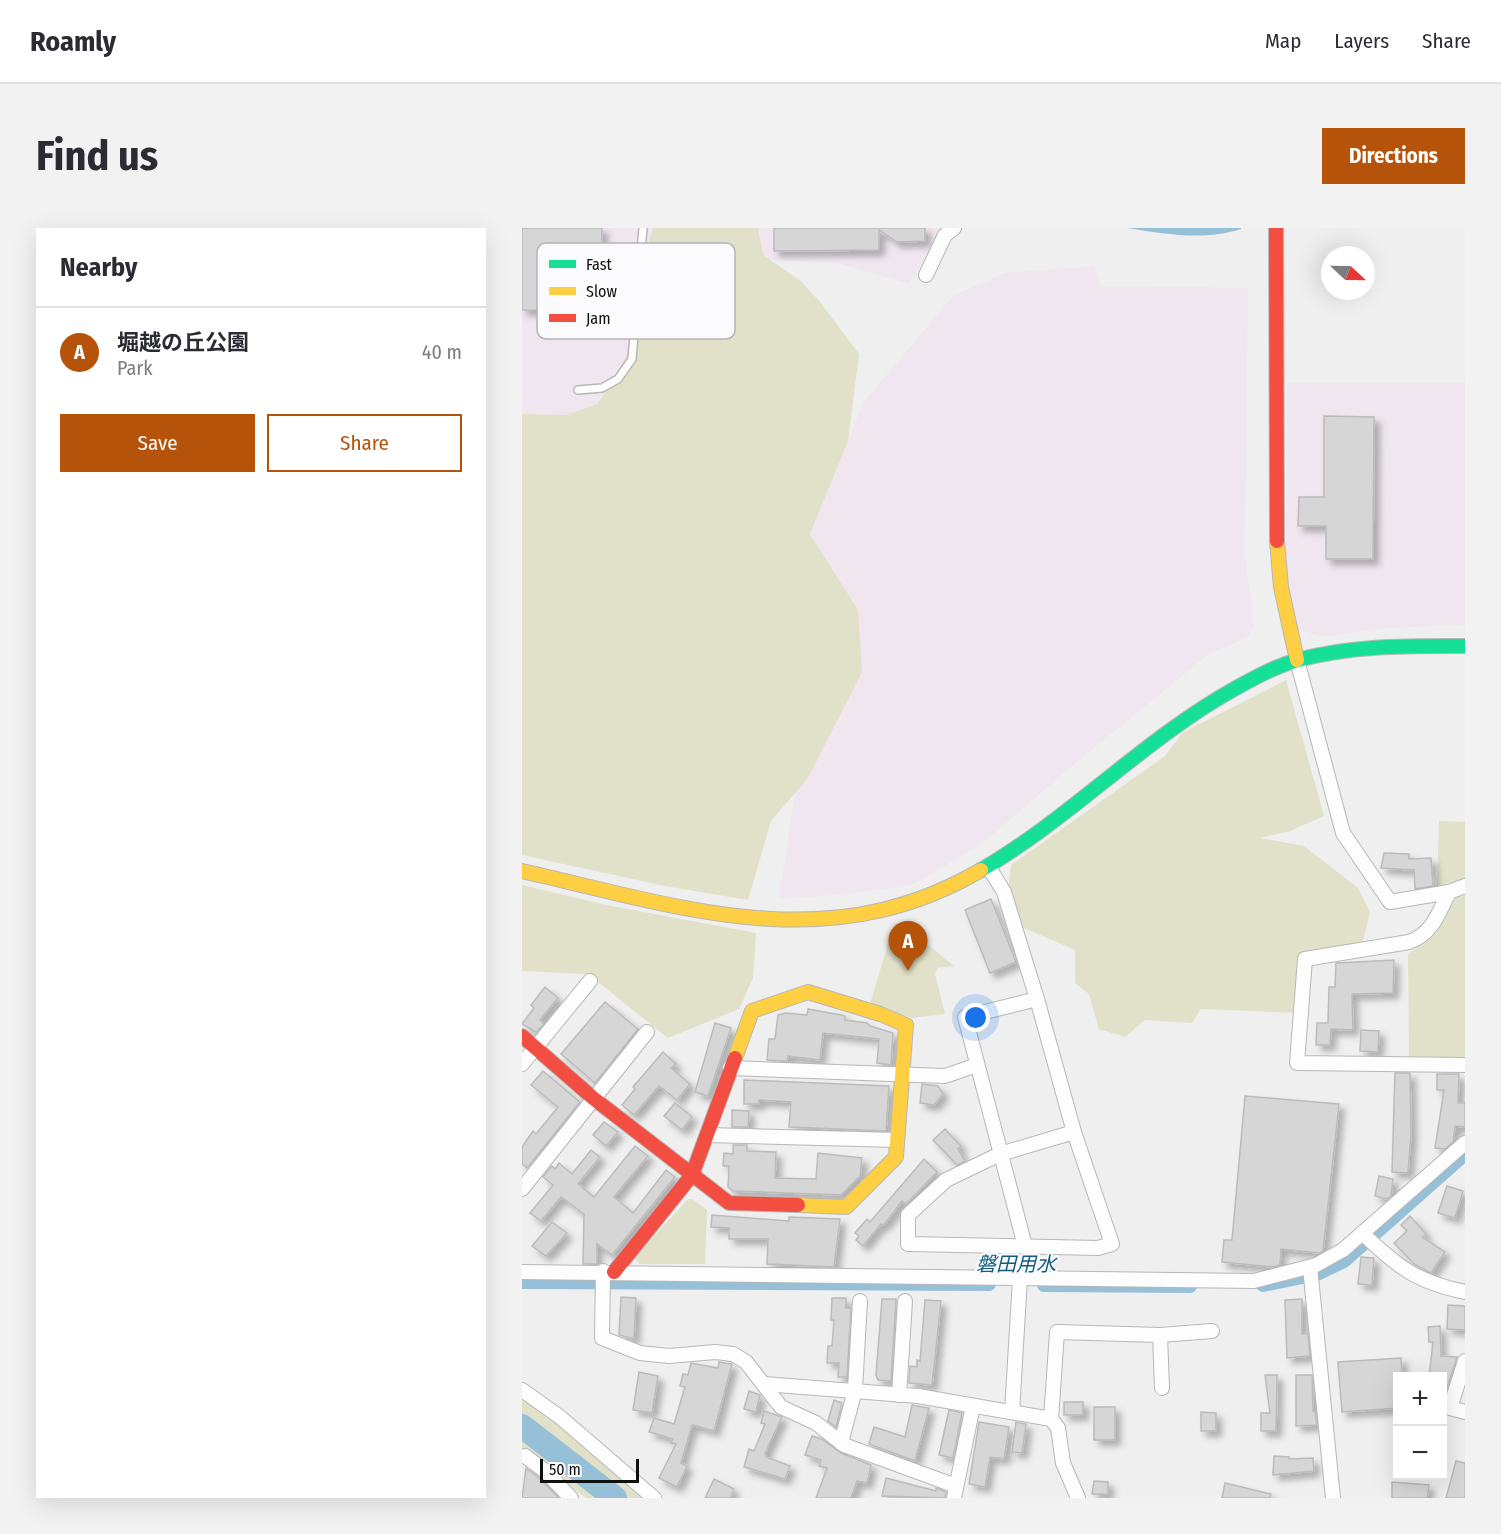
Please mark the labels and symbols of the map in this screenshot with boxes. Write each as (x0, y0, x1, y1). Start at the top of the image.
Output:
legend (537, 243, 735, 339)
north arrow (1321, 246, 1375, 300)
text: Fast (586, 255, 613, 274)
text: Slow (586, 282, 617, 301)
text: Jam (586, 309, 611, 328)
pin: A (888, 922, 928, 971)
your location (961, 1003, 990, 1032)
water label: 磐田用水 (976, 1252, 1058, 1276)
scale bar (540, 1456, 639, 1484)

